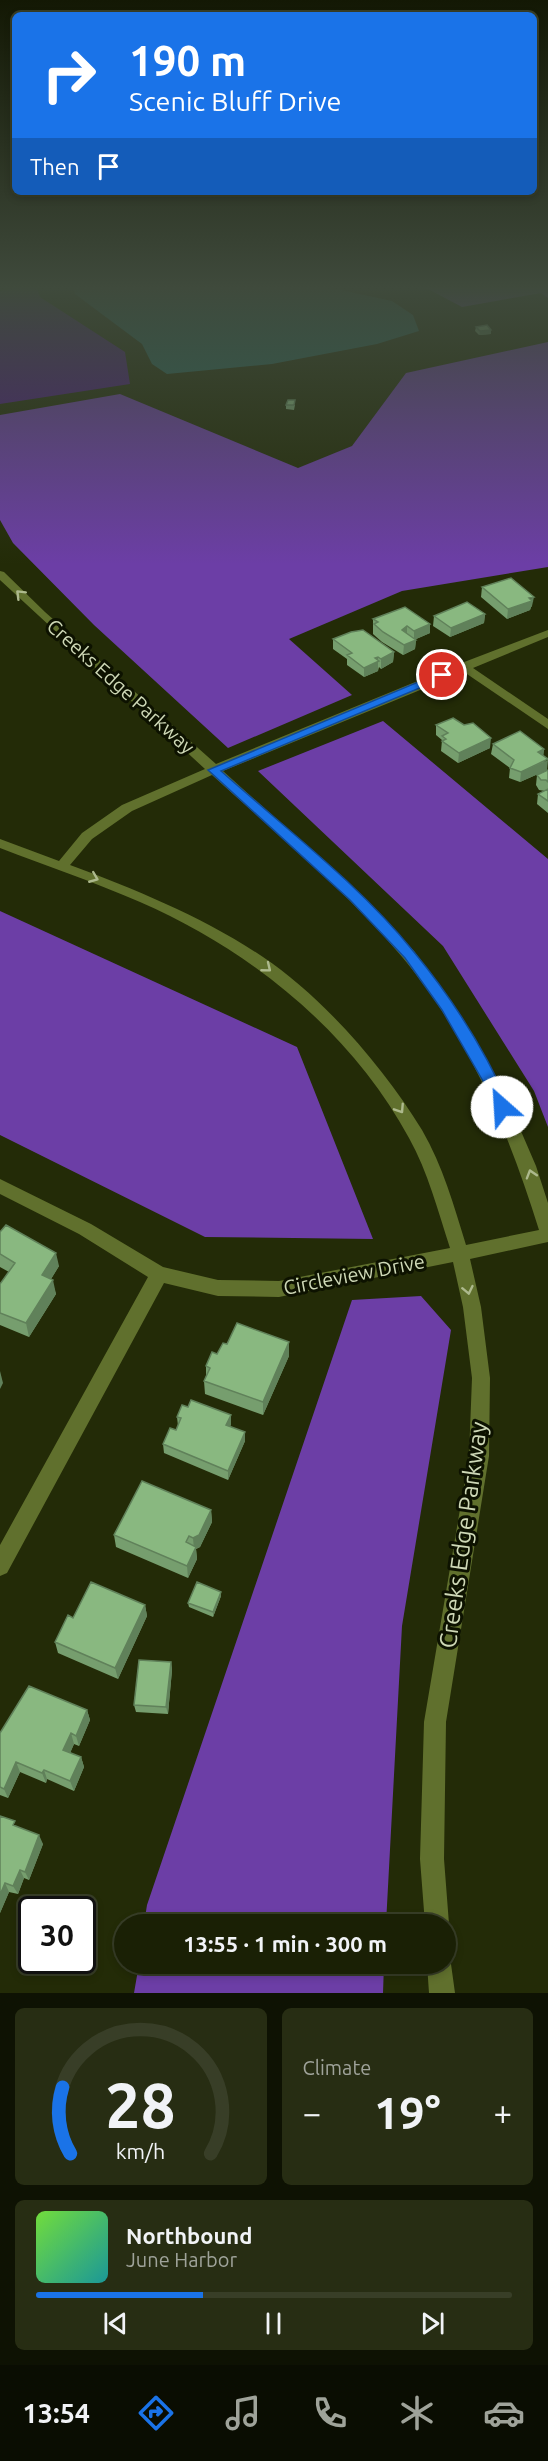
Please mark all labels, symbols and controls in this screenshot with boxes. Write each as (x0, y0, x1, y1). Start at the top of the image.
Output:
icon: right (30, 36, 108, 114)
text: 190 m (129, 37, 246, 84)
text: Scenic Bluff Drive (129, 86, 341, 116)
icon: arrive (92, 150, 125, 183)
text: Then (30, 154, 80, 179)
one-way arrow (17, 590, 28, 601)
street label: Creeks Edge Parkway (43, 614, 200, 758)
pin (416, 649, 467, 700)
icon: arrive (425, 658, 458, 691)
one-way arrow (88, 871, 99, 883)
one-way arrow (260, 961, 271, 972)
position arrow (470, 1075, 534, 1139)
one-way arrow (392, 1103, 404, 1113)
one-way arrow (526, 1169, 538, 1180)
street label: Circleview Drive (281, 1249, 427, 1299)
one-way arrow (461, 1285, 474, 1295)
street label: Creeks Edge Parkway (434, 1420, 492, 1650)
speed limit sign: 30 (18, 1896, 96, 1974)
text: 13:55 · 1 min · 300 m (183, 1931, 387, 1956)
text: Climate (303, 2056, 371, 2079)
text: 28 (106, 2070, 176, 2140)
text: 19° (374, 2087, 441, 2138)
text: − (303, 2094, 321, 2131)
text: + (493, 2094, 512, 2131)
text: km/h (116, 2139, 165, 2163)
text: Northbound (126, 2223, 252, 2248)
text: June Harbor (126, 2248, 237, 2271)
icon: previous (99, 2307, 132, 2340)
icon: pause (257, 2307, 290, 2340)
icon: next (416, 2307, 449, 2340)
icon: directions (135, 2392, 177, 2434)
icon: music (222, 2392, 264, 2434)
icon: phone (309, 2392, 351, 2434)
icon: climate (396, 2392, 438, 2434)
icon: car (483, 2392, 525, 2434)
text: 13:54 (23, 2398, 90, 2428)

